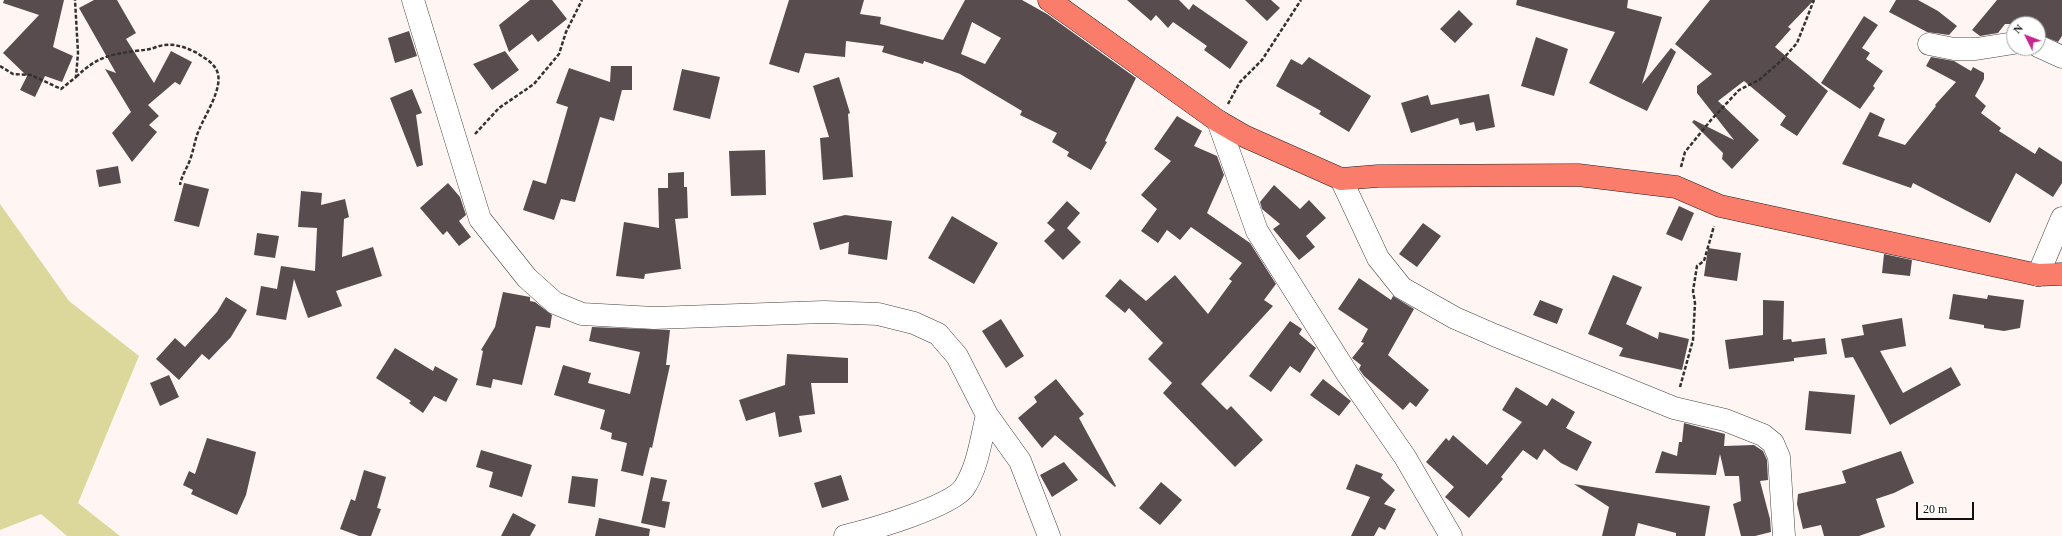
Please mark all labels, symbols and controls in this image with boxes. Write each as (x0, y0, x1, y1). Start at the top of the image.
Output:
north arrow (2006, 16, 2046, 56)
text: N (2011, 22, 2025, 36)
scale bar (1918, 494, 1976, 520)
text: 20 m (1923, 502, 1947, 516)

